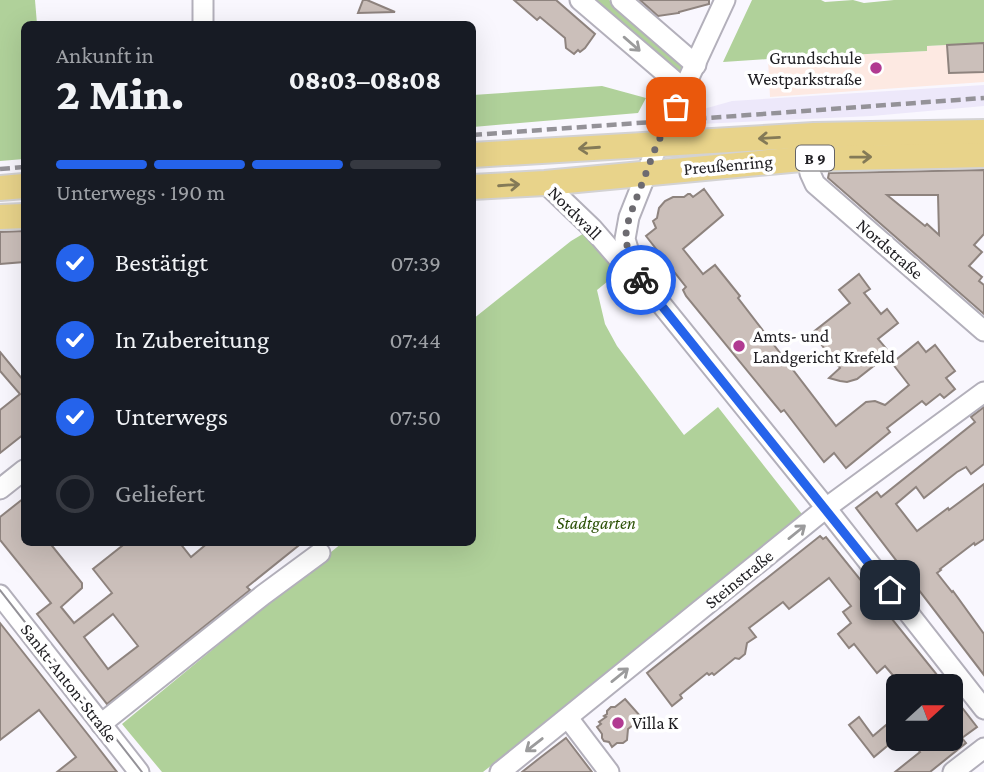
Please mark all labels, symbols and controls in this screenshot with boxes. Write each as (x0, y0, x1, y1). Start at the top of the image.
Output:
one-way arrow (622, 36, 640, 52)
text: Ankunft in (56, 42, 154, 68)
place label: Grundschule Westparkstraße (747, 48, 862, 89)
marker: Grundschule Westparkstraße (868, 60, 884, 76)
text: 08:03–08:08 (289, 66, 441, 95)
text: 2 Min. (56, 68, 184, 119)
pin (646, 77, 706, 137)
icon: bag (657, 88, 695, 126)
one-way arrow (758, 131, 781, 144)
one-way arrow (579, 142, 601, 155)
road number: B 9 (796, 146, 834, 170)
street label: Preußenring (683, 151, 774, 179)
one-way arrow (850, 151, 873, 164)
one-way arrow (497, 178, 519, 191)
text: Unterwegs · 190 m (56, 179, 225, 205)
street label: Nordwall (544, 182, 606, 244)
street label: Nordstraße (853, 215, 927, 283)
icon: check (56, 244, 94, 282)
courier (606, 245, 676, 315)
text: Bestätigt (115, 248, 208, 277)
text: 07:39 (391, 250, 441, 276)
icon: bike (622, 261, 660, 299)
icon: check (56, 321, 94, 359)
text: In Zubereitung (115, 325, 269, 354)
place label: Amts- und Landgericht Krefeld (753, 326, 896, 367)
text: 07:44 (390, 327, 441, 353)
marker: Amts- und Landgericht Krefeld (731, 338, 747, 354)
icon: check (56, 398, 94, 436)
text: Unterwegs (115, 402, 228, 431)
text: 07:50 (389, 404, 441, 430)
text: Geliefert (115, 479, 205, 508)
park label: Stadtgarten (556, 513, 636, 533)
one-way arrow (788, 524, 806, 540)
street label: Steinstraße (701, 545, 777, 613)
pin (860, 560, 920, 620)
icon: home (871, 571, 909, 609)
street label: Sankt-Anton-Straße (17, 620, 122, 746)
one-way arrow (611, 667, 629, 683)
north arrow (886, 674, 962, 751)
map controls (886, 674, 963, 751)
place label: Villa K (632, 713, 679, 733)
marker: Villa K (610, 715, 626, 731)
one-way arrow (525, 738, 543, 753)

